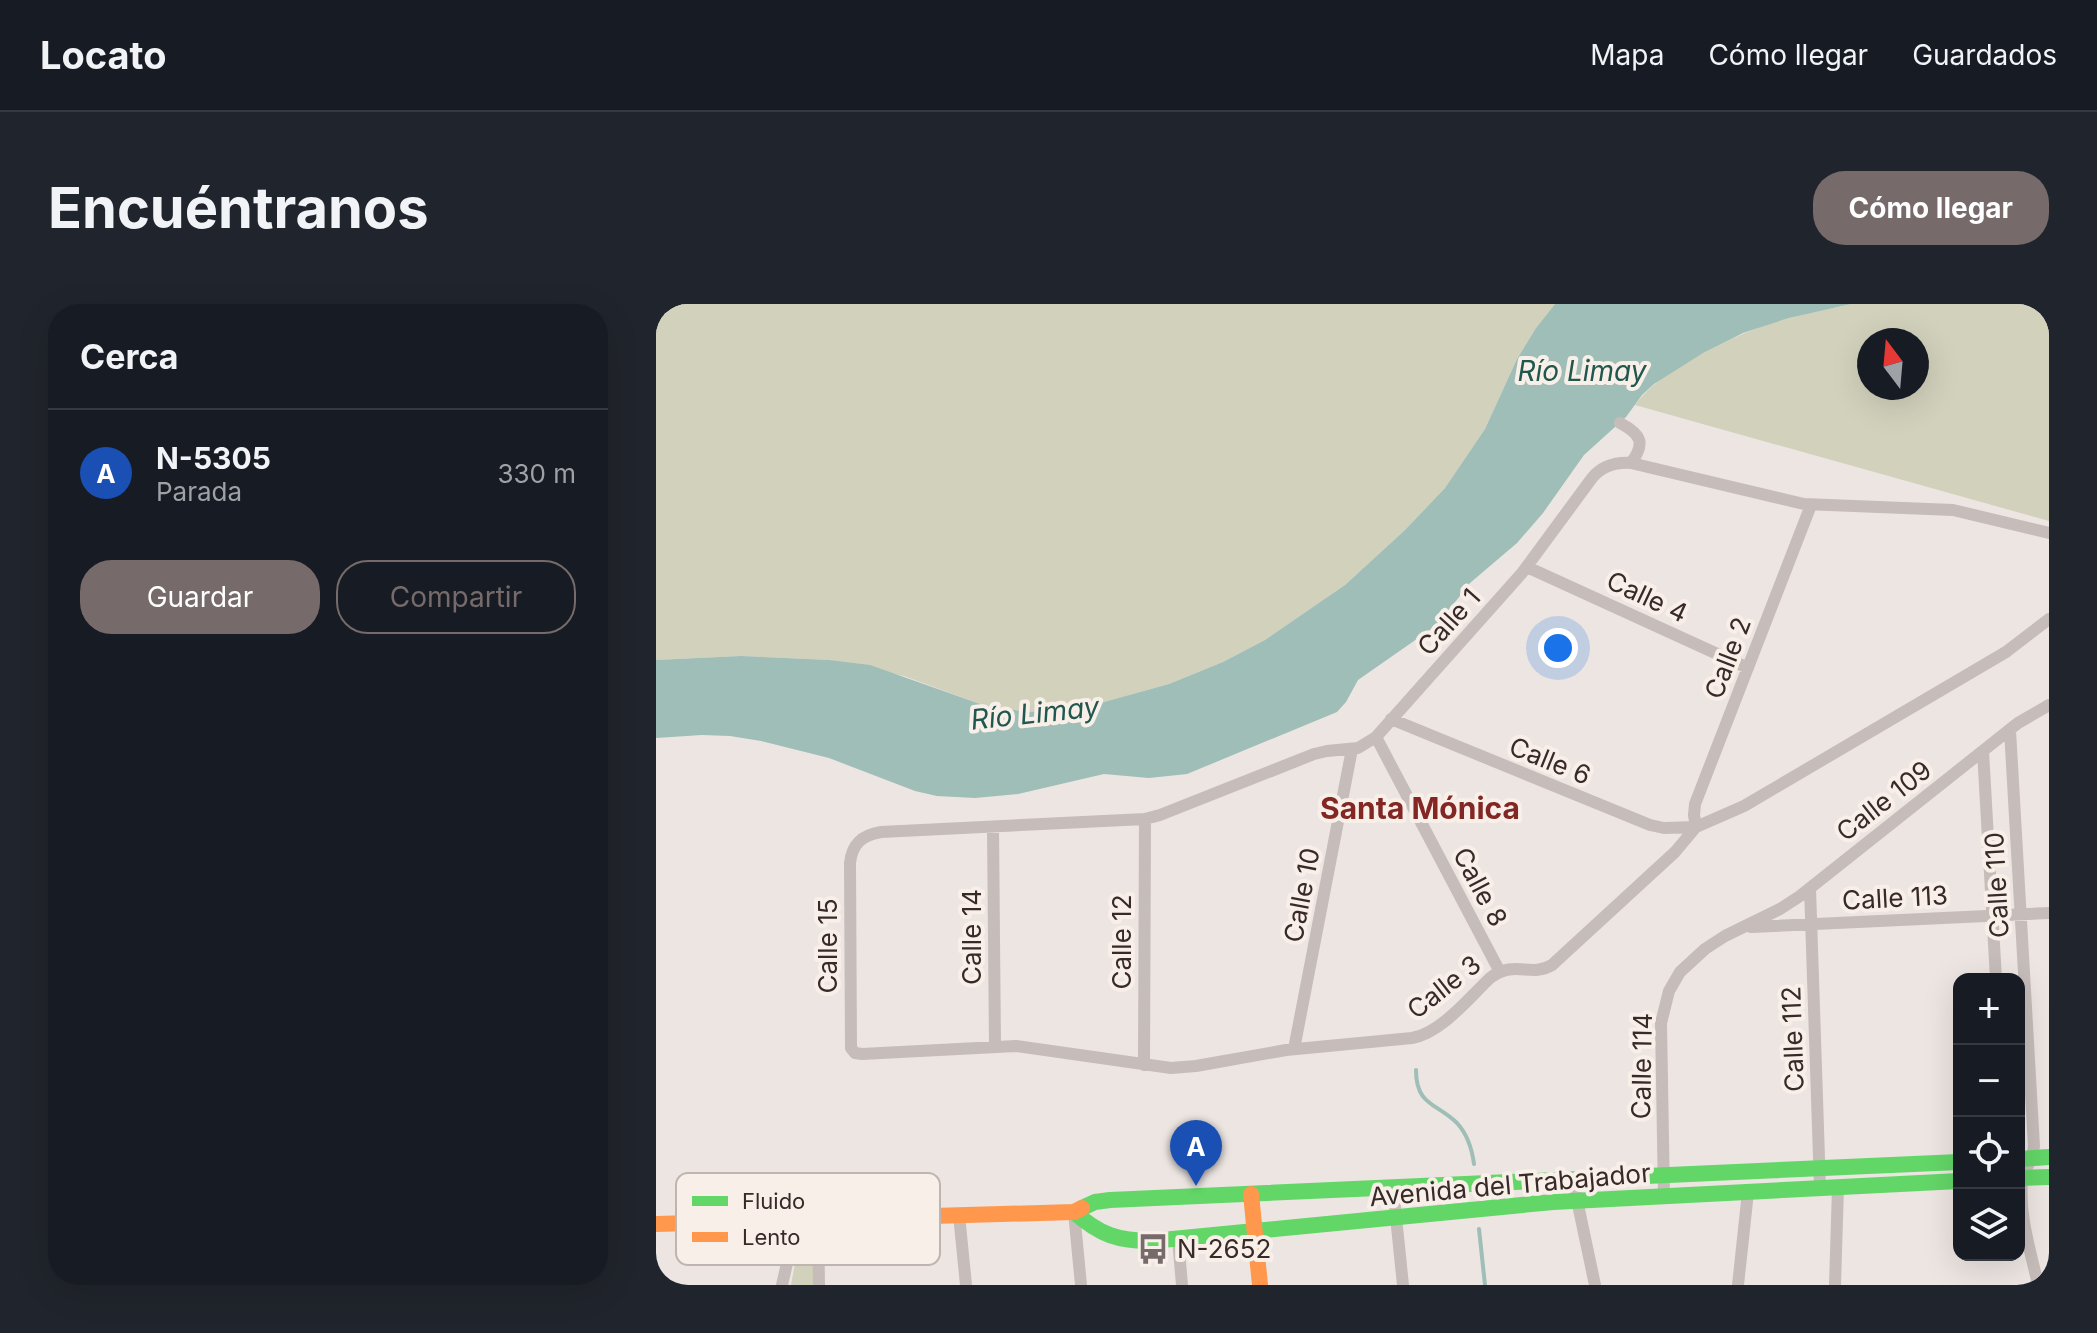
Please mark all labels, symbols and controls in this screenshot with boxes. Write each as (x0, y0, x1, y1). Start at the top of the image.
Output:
text: Locato (40, 32, 166, 78)
text: Mapa (1590, 38, 1664, 72)
text: Cómo llegar (1708, 38, 1868, 72)
text: Guardados (1912, 38, 2057, 72)
button: Cómo llegar (1813, 171, 2049, 245)
text: Encuéntranos (48, 174, 429, 242)
north arrow (1857, 328, 1929, 400)
text: Cerca (80, 336, 179, 377)
water label: Río Limay (1517, 354, 1648, 388)
text: N-5305 (156, 440, 271, 476)
text: A (96, 458, 116, 489)
text: 330 m (497, 458, 576, 489)
text: Parada (156, 476, 242, 507)
button: Guardar (80, 560, 320, 634)
button: Compartir (336, 560, 576, 634)
street label: Calle 4 (1602, 564, 1692, 629)
street label: Calle 1 (1411, 582, 1487, 661)
street label: Calle 2 (1698, 613, 1757, 703)
your location (1538, 628, 1578, 668)
water label: Río Limay (969, 689, 1102, 737)
street label: Calle 6 (1505, 730, 1595, 791)
street label: Calle 109 (1830, 754, 1937, 847)
district label: Santa Mónica (1320, 790, 1520, 826)
street label: Calle 110 (1978, 831, 2015, 939)
street label: Calle 8 (1447, 842, 1514, 931)
street label: Calle 10 (1277, 845, 1326, 945)
street label: Calle 113 (1841, 879, 1949, 916)
street label: Calle 14 (956, 889, 987, 985)
street label: Calle 12 (1106, 894, 1137, 990)
street label: Calle 15 (812, 898, 843, 994)
street label: Calle 3 (1401, 948, 1487, 1025)
map controls (1953, 973, 2025, 1261)
button: + (1953, 973, 2025, 1045)
street label: Calle 112 (1775, 986, 1810, 1092)
street label: Calle 114 (1625, 1012, 1658, 1120)
button: − (1953, 1045, 2025, 1117)
button: locate (1953, 1117, 2025, 1189)
pin: A (1170, 1120, 1222, 1186)
street label: Avenida del Trabajador (1368, 1157, 1652, 1212)
legend (676, 1173, 940, 1265)
text: Fluido (742, 1188, 805, 1214)
button: layers (1953, 1189, 2025, 1261)
text: Lento (742, 1224, 800, 1250)
bus stop icon: N-2652 (1136, 1232, 1170, 1266)
place label: N-2652 (1177, 1233, 1271, 1264)

